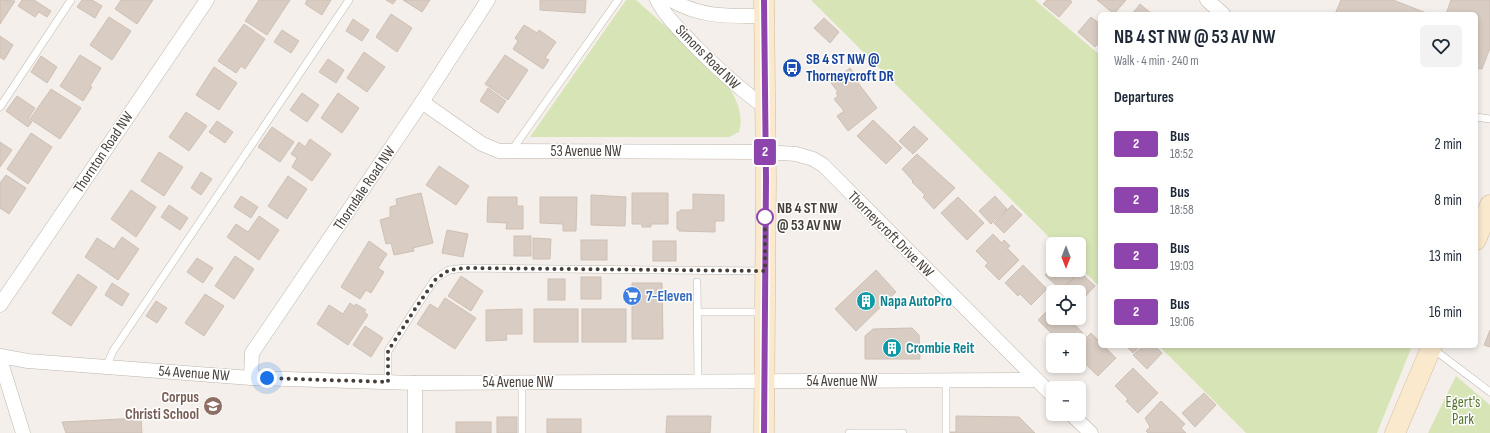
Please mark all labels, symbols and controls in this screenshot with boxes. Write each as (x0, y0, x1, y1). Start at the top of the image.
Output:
street label: Simons Road NW (671, 21, 744, 94)
button: heart (1420, 25, 1462, 67)
text: NB 4 ST NW @ 53 AV NW (1114, 26, 1275, 49)
place label: SB 4 ST NW @ Thorneycroft DR (806, 50, 894, 86)
text: Walk · 4 min · 240 m (1114, 53, 1199, 69)
bus stop icon: SB 4 ST NW @ Thorneycroft DR (781, 57, 803, 79)
text: Departures (1114, 88, 1174, 107)
street label: Thornton Road NW (69, 108, 138, 196)
text: Bus (1170, 127, 1189, 146)
text: 2 (1133, 135, 1139, 152)
text: 2 min (1435, 135, 1462, 154)
line badge: 2 (752, 139, 778, 165)
street label: Thorndale Road NW (329, 142, 400, 234)
street label: 53 Avenue NW (550, 142, 622, 161)
text: 2 (762, 143, 768, 160)
text: 18:52 (1170, 146, 1193, 162)
text: Bus (1170, 183, 1189, 202)
street label: Thorneycroft Drive NW (844, 187, 938, 282)
text: 2 (1133, 191, 1139, 208)
text: 8 min (1434, 191, 1462, 210)
place label: NB 4 ST NW @ 53 AV NW (777, 199, 842, 235)
text: 18:58 (1170, 202, 1194, 218)
marker: NB 4 ST NW @ 53 AV NW (756, 208, 774, 226)
north arrow (1046, 237, 1086, 277)
map controls (1046, 237, 1086, 421)
text: Bus (1170, 239, 1189, 258)
text: 2 (1133, 247, 1139, 264)
text: 13 min (1429, 247, 1462, 266)
text: 19:03 (1170, 258, 1194, 274)
supermarket icon: 7-Eleven (621, 285, 643, 307)
button: locate (1046, 285, 1086, 325)
place label: 7-Eleven (646, 287, 693, 306)
building icon: Napa AutoPro (855, 290, 877, 312)
place label: Napa AutoPro (880, 292, 952, 311)
text: Bus (1170, 295, 1189, 314)
text: 2 (1133, 303, 1139, 320)
text: 16 min (1429, 303, 1462, 322)
text: 19:06 (1170, 314, 1194, 330)
button: + (1046, 333, 1086, 373)
building icon: Crombie Reit (881, 337, 903, 359)
place label: Crombie Reit (906, 339, 975, 358)
street label: 54 Avenue NW (158, 362, 230, 385)
your location (257, 368, 277, 388)
street label: 54 Avenue NW (806, 372, 878, 391)
street label: 54 Avenue NW (482, 373, 554, 392)
button: − (1046, 381, 1086, 421)
place label: Corpus Christi School (125, 388, 199, 424)
park label: Egert's Park (1446, 393, 1480, 429)
school or university icon: Corpus Christi School (202, 395, 224, 417)

